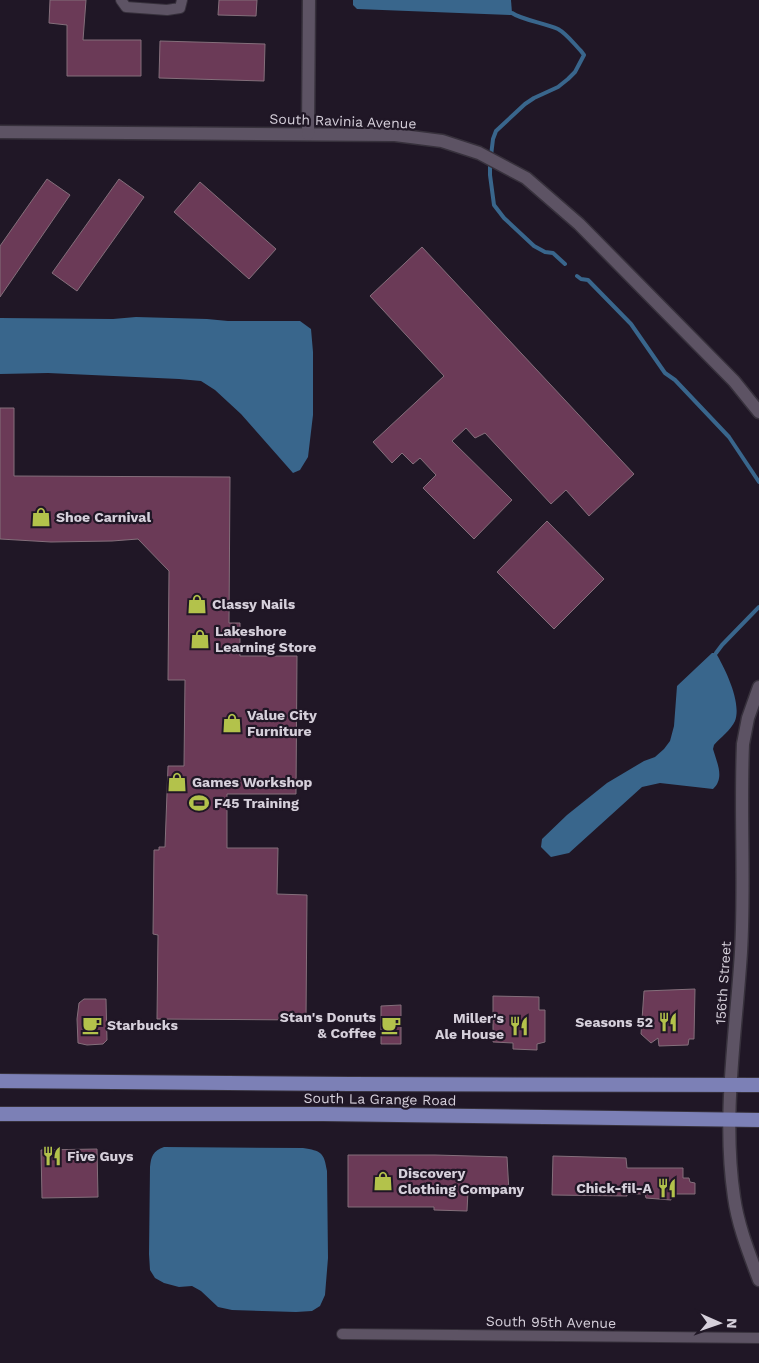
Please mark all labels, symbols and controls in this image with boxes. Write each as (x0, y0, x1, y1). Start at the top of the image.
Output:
street label: South Ravinia Avenue (269, 110, 417, 132)
shop icon: Shoe Carnival (30, 506, 52, 528)
place label: Shoe Carnival (56, 509, 151, 525)
shop icon: Classy Nails (186, 593, 208, 615)
place label: Classy Nails (212, 596, 296, 612)
place label: Lakeshore Learning Store (215, 623, 316, 655)
shop icon: Lakeshore Learning Store (189, 628, 211, 650)
place label: Value City Furniture (247, 707, 317, 739)
shop icon: Value City Furniture (221, 712, 243, 734)
shop icon: Games Workshop (166, 771, 188, 793)
place label: Games Workshop (192, 774, 313, 790)
sports icon: F45 Training (188, 792, 210, 814)
place label: F45 Training (214, 795, 299, 811)
street label: 156th Street (712, 941, 734, 1025)
place label: Stan's Donuts & Coffee (280, 1009, 377, 1041)
place label: Miller's Ale House (435, 1010, 505, 1042)
restaurant icon: Seasons 52 (657, 1011, 679, 1033)
cafe icon: Starbucks (81, 1014, 103, 1036)
cafe icon: Stan's Donuts & Coffee (380, 1014, 402, 1036)
place label: Seasons 52 (575, 1014, 653, 1030)
restaurant icon: Miller's Ale House (508, 1015, 530, 1037)
place label: Starbucks (107, 1017, 178, 1033)
street label: South La Grange Road (303, 1090, 457, 1108)
restaurant icon: Five Guys (41, 1145, 63, 1167)
place label: Five Guys (67, 1148, 134, 1164)
place label: Discovery Clothing Company (398, 1165, 524, 1197)
shop icon: Discovery Clothing Company (372, 1170, 394, 1192)
restaurant icon: Chick-fil-A (656, 1177, 678, 1199)
place label: Chick-fil-A (576, 1180, 653, 1196)
north arrow (694, 1298, 744, 1348)
street label: South 95th Avenue (486, 1313, 616, 1331)
text: N (724, 1318, 740, 1329)

